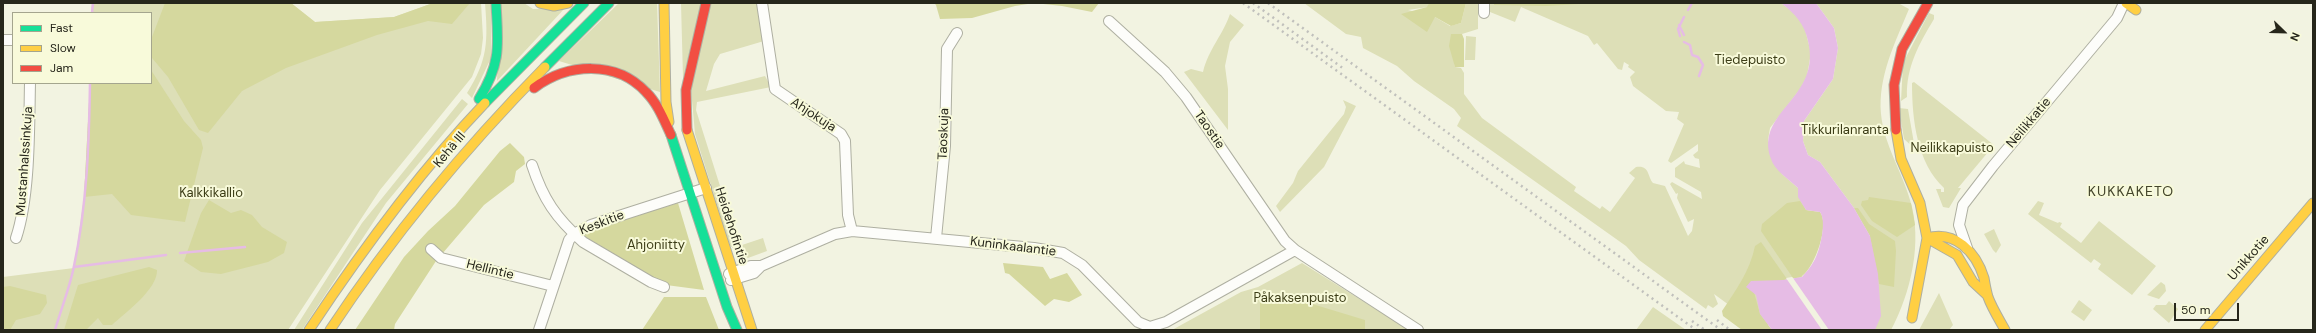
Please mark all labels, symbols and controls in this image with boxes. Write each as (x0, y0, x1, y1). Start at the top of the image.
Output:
legend (12, 12, 152, 84)
north arrow (2264, 12, 2304, 52)
text: Fast (50, 20, 73, 36)
text: N (2287, 30, 2303, 43)
text: Slow (50, 40, 76, 56)
park label: Tiedepuisto (1715, 53, 1785, 69)
text: Jam (50, 60, 73, 76)
street label: Ahjokuja (787, 95, 839, 135)
street label: Neilikkatie (2003, 95, 2055, 151)
street label: Mustanhalssinkuja (13, 106, 37, 216)
street label: Taoskuja (935, 108, 953, 160)
street label: Taostie (1190, 108, 1228, 152)
park label: Tikkurilanranta (1801, 123, 1889, 139)
street label: Kehä III (431, 129, 469, 171)
park label: Neilikkapuisto (1910, 141, 1994, 157)
district label: KUKKAKETO (2088, 184, 2174, 200)
street label: Heidehofintie (711, 185, 751, 267)
park label: Kalkkikallio (179, 186, 243, 202)
street label: Keskitie (578, 207, 626, 239)
street label: Unikkotie (2225, 232, 2273, 284)
street label: Kuninkaalantie (969, 234, 1057, 260)
park label: Ahjoniitty (627, 238, 685, 254)
street label: Hellintie (465, 257, 515, 283)
park label: Påkaksenpuisto (1253, 291, 1347, 307)
scale bar (2176, 295, 2241, 321)
text: 50 m (2181, 302, 2210, 318)

